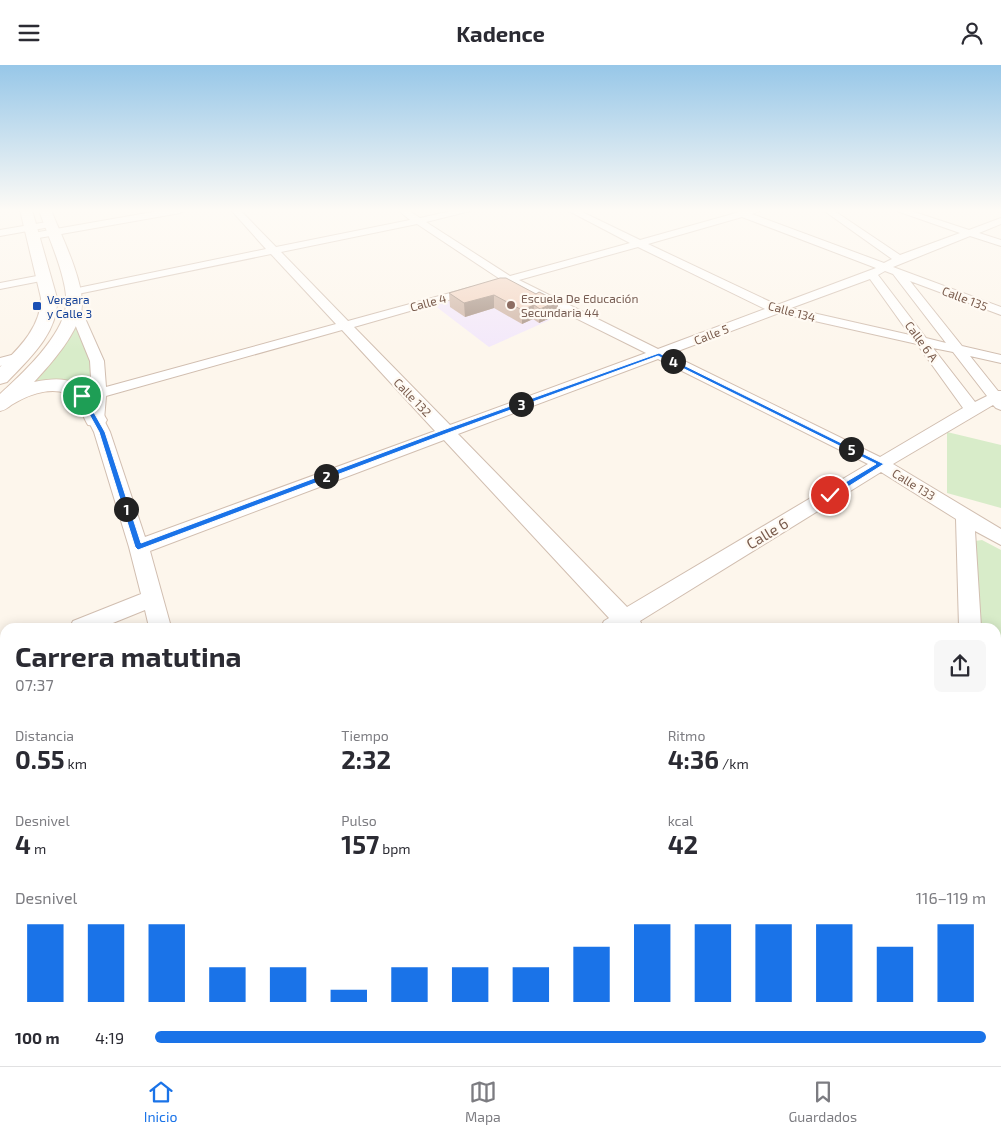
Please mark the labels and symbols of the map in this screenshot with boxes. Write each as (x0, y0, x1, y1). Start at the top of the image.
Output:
street label: Calle 135 (940, 283, 990, 313)
street label: Calle 4 (408, 290, 448, 314)
place label: Escuela De Educación Secundaria 44 (521, 291, 638, 319)
place label: Vergara y Calle 3 (47, 292, 92, 320)
street label: Calle 134 (767, 298, 817, 324)
marker: Escuela De Educación Secundaria 44 (505, 299, 517, 311)
marker: Vergara y Calle 3 (31, 300, 43, 312)
street label: Calle 6 A (903, 318, 942, 364)
street label: Calle 5 (692, 321, 730, 347)
pin: 4 (660, 349, 686, 373)
pin (61, 375, 103, 417)
street label: Calle 132 (391, 375, 435, 419)
pin: 3 (508, 391, 534, 417)
pin: 5 (838, 437, 864, 461)
pin: 2 (314, 463, 338, 489)
street label: Calle 133 (890, 465, 938, 503)
pin (809, 474, 851, 516)
pin: 1 (114, 497, 138, 521)
street label: Calle 6 (743, 514, 791, 552)

